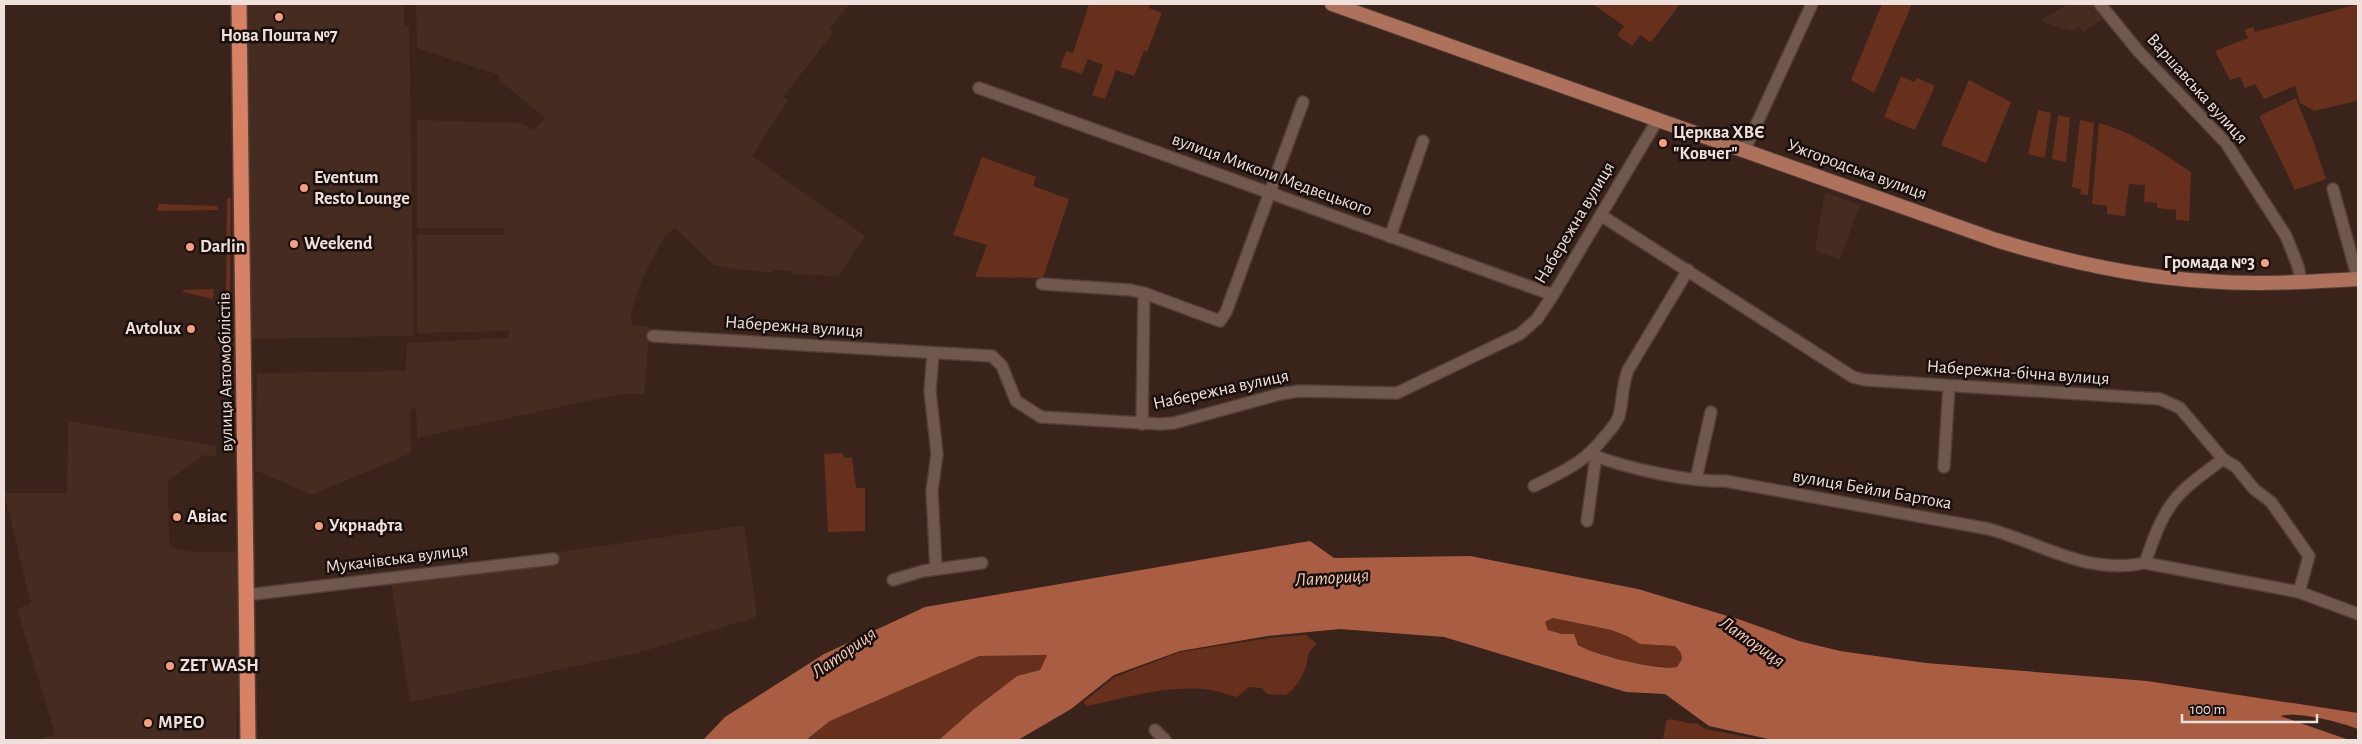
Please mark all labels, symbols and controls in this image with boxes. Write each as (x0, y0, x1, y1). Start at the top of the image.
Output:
marker: Нова Пошта №7 (273, 11, 285, 23)
place label: Нова Пошта №7 (220, 27, 338, 45)
street label: Варшавська вулиця (2143, 30, 2251, 148)
place label: Церква ХВЄ "Ковчег" (1673, 124, 1765, 163)
street label: вулиця Миколи Медвецького (1169, 130, 1375, 220)
street label: Ужгородська вулиця (1785, 136, 1929, 204)
marker: Церква ХВЄ "Ковчег" (1657, 137, 1669, 149)
street label: Набережна вулиця (1531, 158, 1618, 287)
place label: Eventum Resto Lounge (314, 169, 410, 208)
marker: Eventum Resto Lounge (298, 182, 310, 194)
place label: Weekend (304, 235, 373, 253)
place label: Darlin (200, 238, 245, 256)
marker: Weekend (288, 238, 300, 250)
marker: Darlin (184, 241, 196, 253)
place label: Громада №3 (2163, 254, 2255, 272)
marker: Громада №3 (2259, 257, 2271, 269)
street label: вулиця Автомобілістів (215, 292, 236, 452)
street label: Набережна вулиця (724, 312, 864, 341)
place label: Avtolux (125, 320, 182, 338)
marker: Avtolux (185, 323, 197, 335)
street label: Набережна-бічна вулиця (1926, 357, 2110, 388)
street label: Набережна вулиця (1151, 366, 1291, 413)
street label: вулиця Бейли Бартока (1791, 467, 1953, 513)
place label: Авіас (187, 508, 227, 526)
marker: Авіас (171, 511, 183, 523)
place label: Укрнафта (329, 517, 403, 535)
marker: Укрнафта (313, 520, 325, 532)
street label: Мукачівська вулиця (325, 541, 469, 577)
water label: Латориця (1293, 566, 1370, 590)
water label: Латориця (1715, 612, 1788, 671)
water label: Латориця (807, 624, 880, 683)
place label: ZET WASH (180, 657, 259, 675)
marker: ZET WASH (164, 660, 176, 672)
scale bar (2182, 692, 2317, 724)
text: 100 m (2190, 702, 2225, 717)
place label: МРЕО (158, 714, 205, 732)
marker: МРЕО (142, 717, 154, 729)

